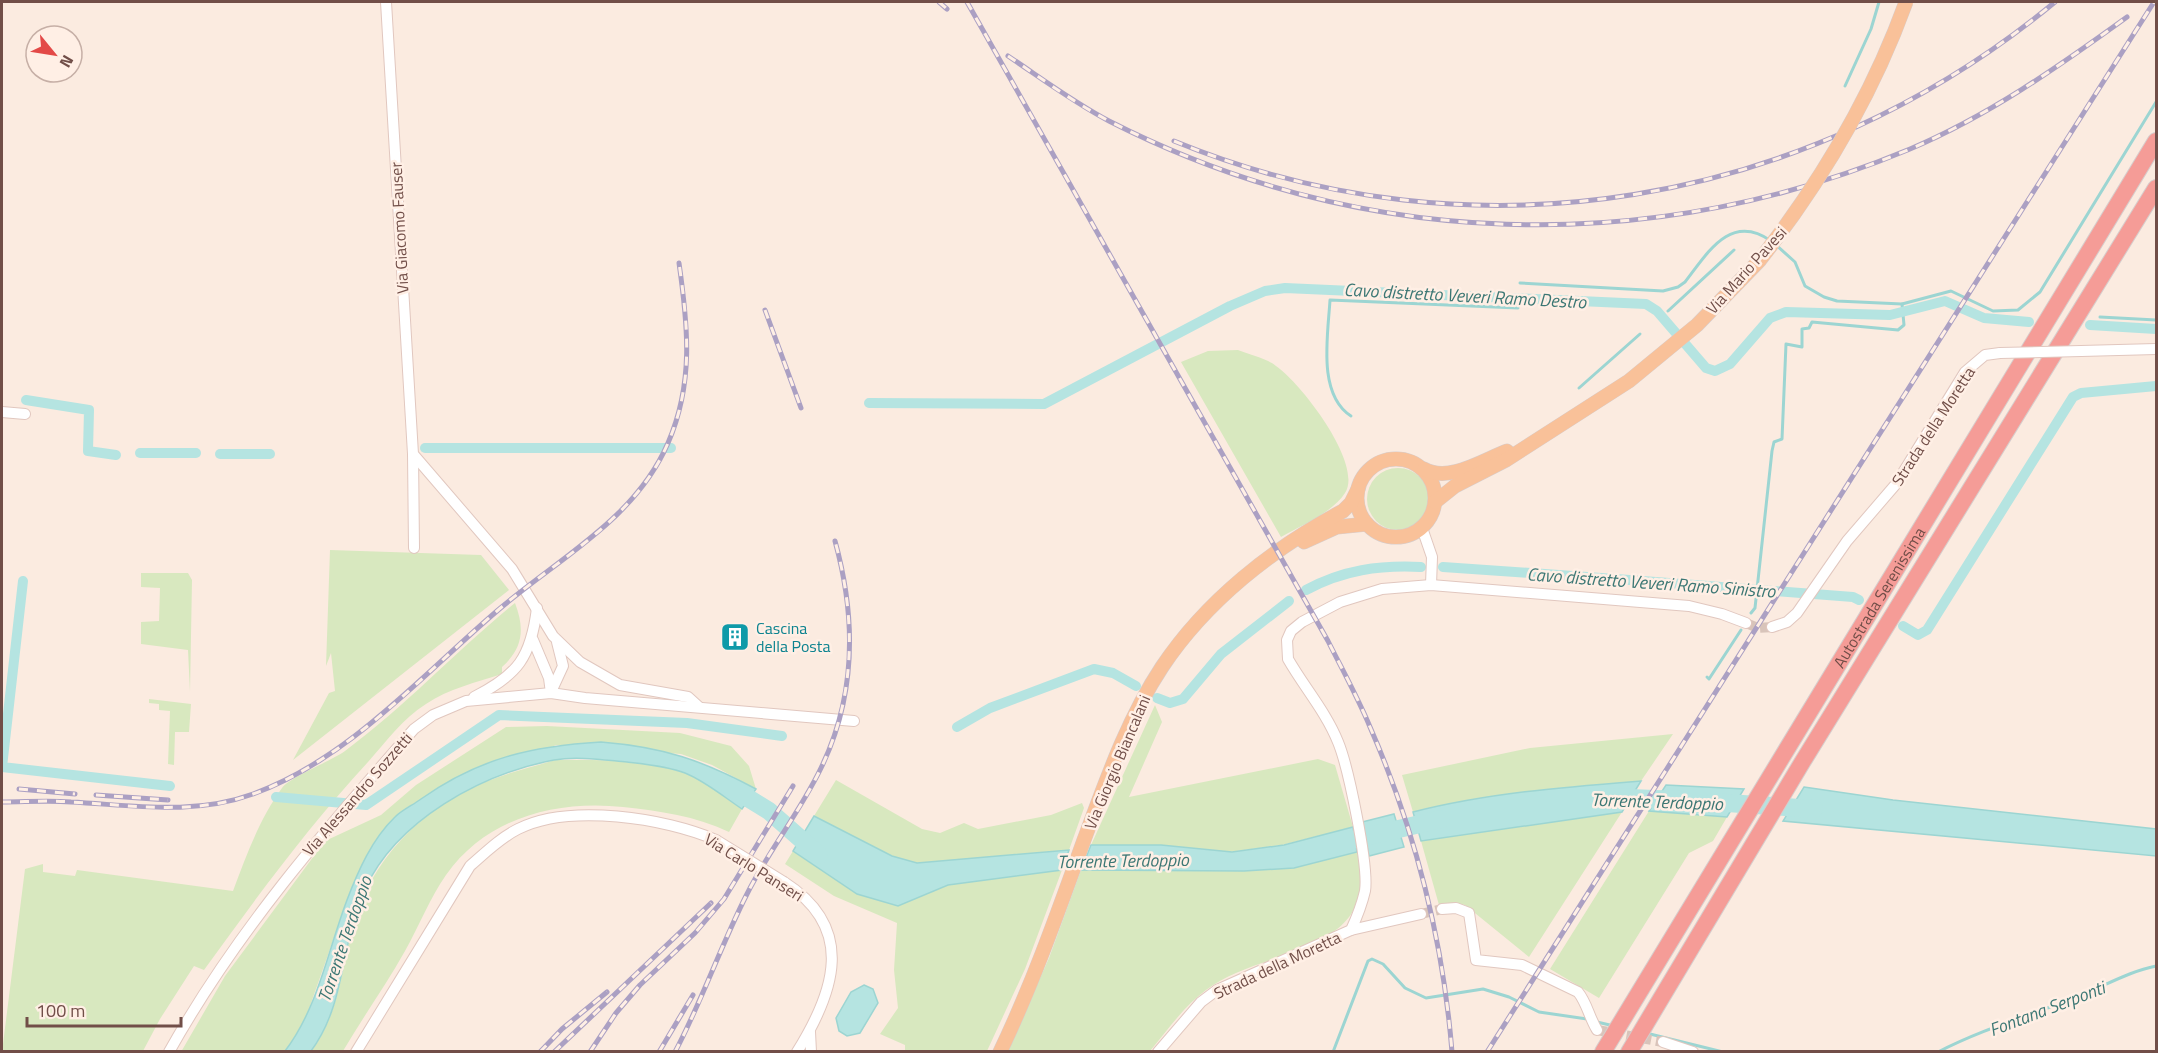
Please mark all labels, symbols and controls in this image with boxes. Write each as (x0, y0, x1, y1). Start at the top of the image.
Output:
north arrow (24, 24, 84, 84)
text: N (54, 51, 80, 72)
street label: Via Giacomo Fauser (384, 161, 414, 294)
street label: Via Mario Pavesi (1700, 221, 1792, 319)
water label: Cavo distretto Veveri Ramo Destro (1343, 276, 1588, 315)
street label: Strada della Moretta (1885, 362, 1981, 490)
street label: Autostrada Serenissima (1827, 522, 1931, 672)
water label: Cavo distretto Veveri Ramo Sinistro (1526, 560, 1777, 605)
place label: Cascina della Posta (756, 616, 830, 658)
building icon: Cascina della Posta (719, 621, 751, 653)
street label: Via Giorgio Biancalani (1078, 691, 1156, 833)
street label: Via Alessandro Sozzetti (296, 727, 418, 861)
water label: Torrente Terdoppio (1591, 786, 1724, 817)
street label: Via Carlo Panseri (700, 827, 808, 907)
water label: Torrente Terdoppio (1057, 846, 1190, 875)
water label: Torrente Terdoppio (310, 871, 379, 1005)
street label: Strada della Moretta (1210, 925, 1344, 1005)
water label: Fontana Serponti (1985, 973, 2111, 1043)
scale bar (27, 990, 182, 1028)
text: 100 m (36, 997, 85, 1024)

